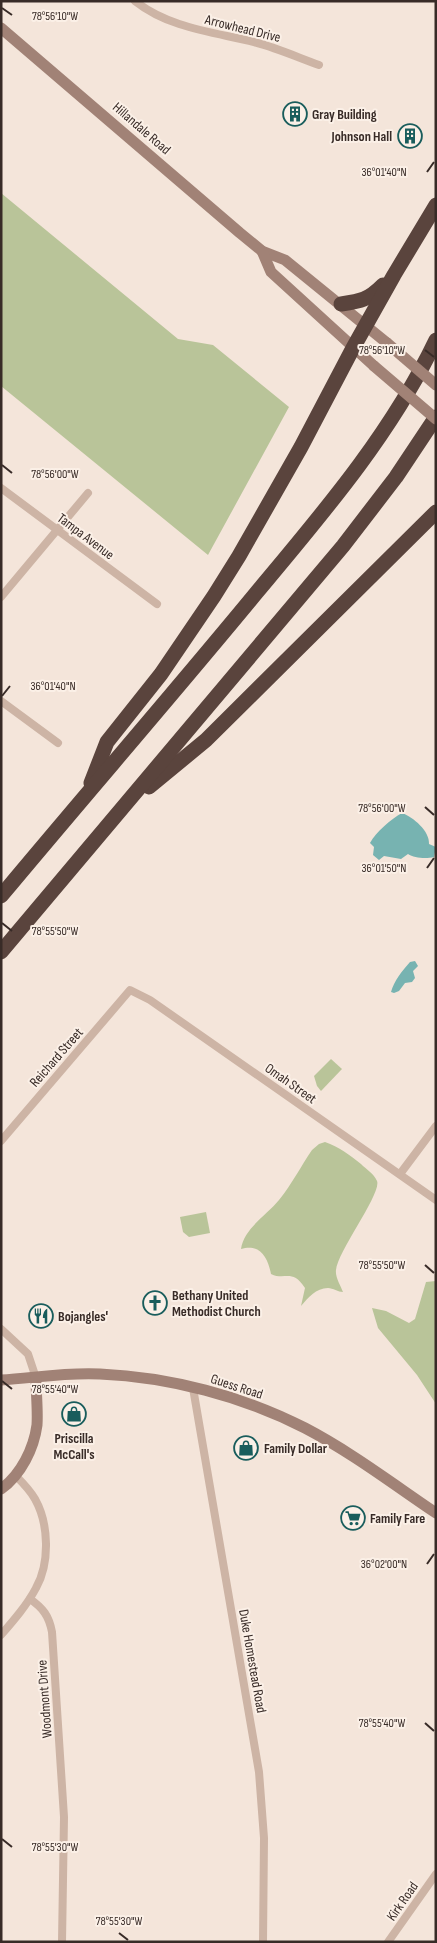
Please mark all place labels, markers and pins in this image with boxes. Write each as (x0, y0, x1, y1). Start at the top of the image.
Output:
building icon: Gray Building (282, 101, 308, 127)
place label: Gray Building (312, 106, 377, 123)
building icon: Johnson Hall (397, 123, 423, 149)
place label: Johnson Hall (331, 128, 392, 145)
place label: Bethany United Methodist Church (172, 1287, 261, 1320)
church icon: Bethany United Methodist Church (142, 1290, 168, 1316)
restaurant icon: Bojangles' (28, 1303, 54, 1329)
place label: Bojangles' (58, 1308, 109, 1325)
shop icon: Priscilla McCall's (61, 1401, 87, 1427)
place label: Priscilla McCall's (53, 1430, 95, 1463)
shop icon: Family Dollar (233, 1435, 259, 1461)
place label: Family Dollar (264, 1440, 328, 1457)
supermarket icon: Family Fare (340, 1505, 366, 1531)
place label: Family Fare (370, 1510, 425, 1527)

